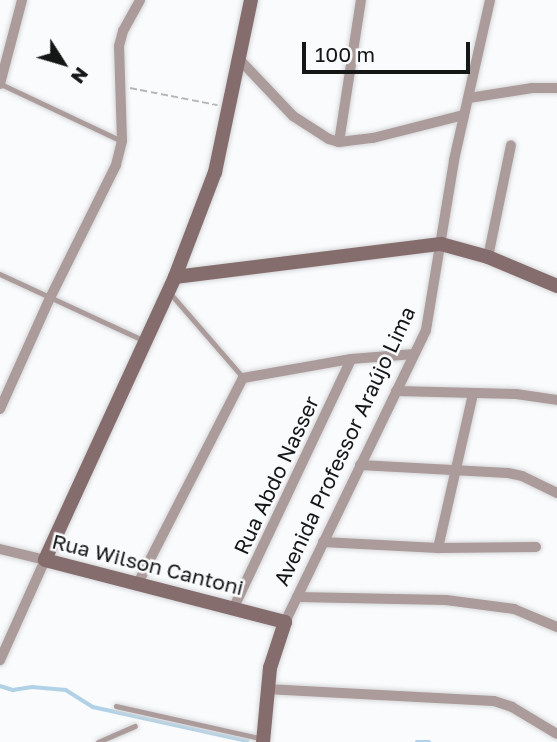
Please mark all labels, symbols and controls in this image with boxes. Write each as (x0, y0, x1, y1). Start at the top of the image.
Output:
north arrow (28, 28, 98, 98)
scale bar (305, 28, 473, 72)
text: 100 m (315, 41, 375, 67)
text: N (67, 63, 94, 89)
street label: Avenida Professor Araújo Lima (268, 302, 420, 590)
street label: Rua Abdo Nasser (228, 392, 324, 558)
street label: Rua Wilson Cantoni (50, 528, 246, 600)

